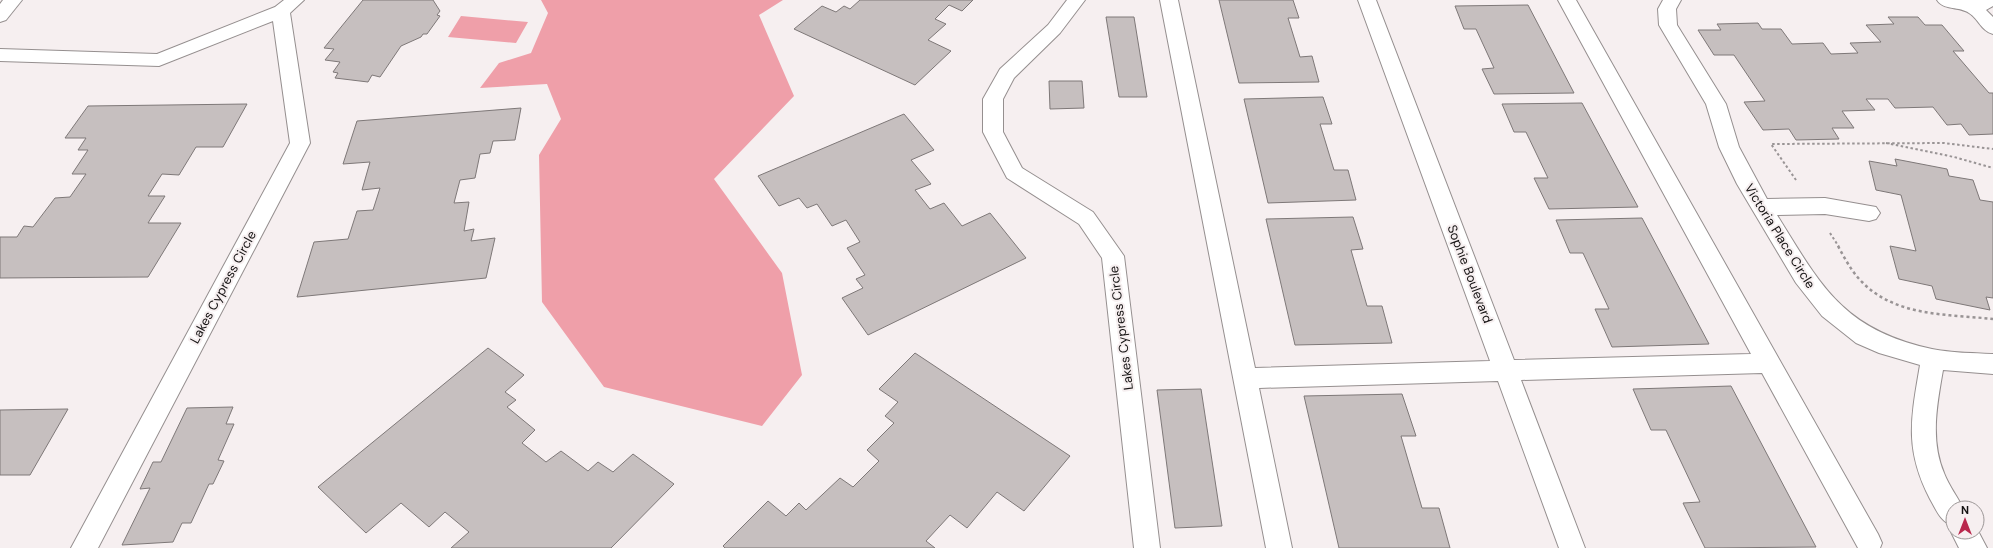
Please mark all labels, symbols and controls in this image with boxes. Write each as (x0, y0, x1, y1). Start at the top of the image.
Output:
street label: Victoria Place Circle (1741, 180, 1819, 292)
street label: Sophie Boulevard (1443, 222, 1497, 326)
street label: Lakes Cypress Circle (186, 228, 260, 346)
street label: Lakes Cypress Circle (1105, 265, 1137, 391)
north arrow (1945, 500, 1985, 540)
text: N (1961, 503, 1969, 517)

